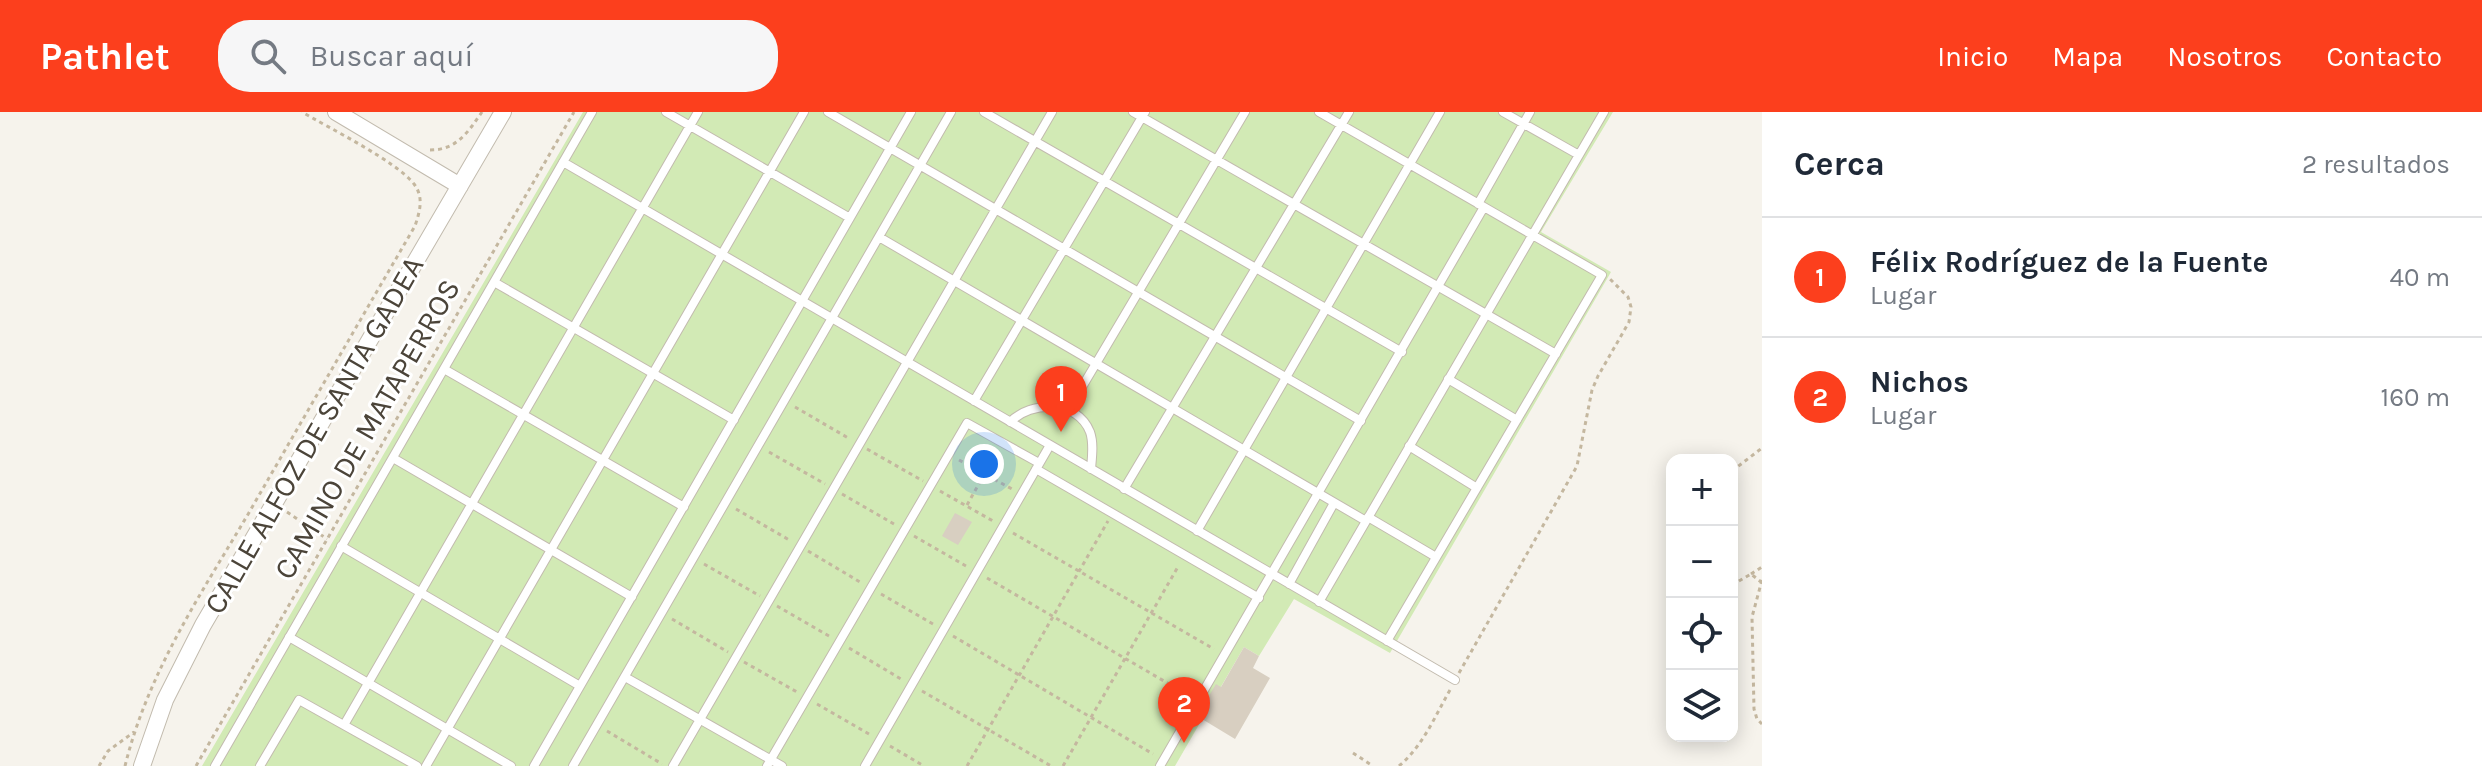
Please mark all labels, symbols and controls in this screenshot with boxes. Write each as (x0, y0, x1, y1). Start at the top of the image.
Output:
search box (218, 20, 778, 92)
text: Pathlet (40, 34, 170, 79)
icon: search (246, 34, 290, 78)
text: Buscar aquí (310, 38, 473, 74)
text: Inicio (1937, 40, 2008, 73)
text: Mapa (2052, 40, 2123, 73)
text: Nosotros (2167, 40, 2282, 73)
text: Contacto (2326, 40, 2442, 73)
text: Cerca (1794, 144, 1885, 184)
text: 2 resultados (2302, 149, 2450, 180)
text: Félix Rodríguez de la Fuente (1870, 244, 2268, 280)
street label: CALLE ALFOZ DE SANTA GADEA (197, 250, 431, 620)
text: 1 (1815, 262, 1825, 293)
text: 40 m (2390, 262, 2450, 293)
street label: CAMINO DE MATAPERROS (266, 273, 468, 585)
text: Lugar (1870, 280, 1936, 311)
text: Nichos (1870, 364, 1969, 400)
pin: 1 (1035, 366, 1087, 432)
text: 2 (1812, 382, 1828, 413)
text: 160 m (2381, 382, 2450, 413)
text: Lugar (1870, 400, 1936, 431)
your location (964, 444, 1004, 484)
map controls (1666, 454, 1738, 742)
button: + (1666, 454, 1738, 526)
button: − (1666, 526, 1738, 598)
button: locate (1666, 598, 1738, 670)
button: layers (1666, 670, 1738, 742)
pin: 2 (1158, 677, 1210, 743)

